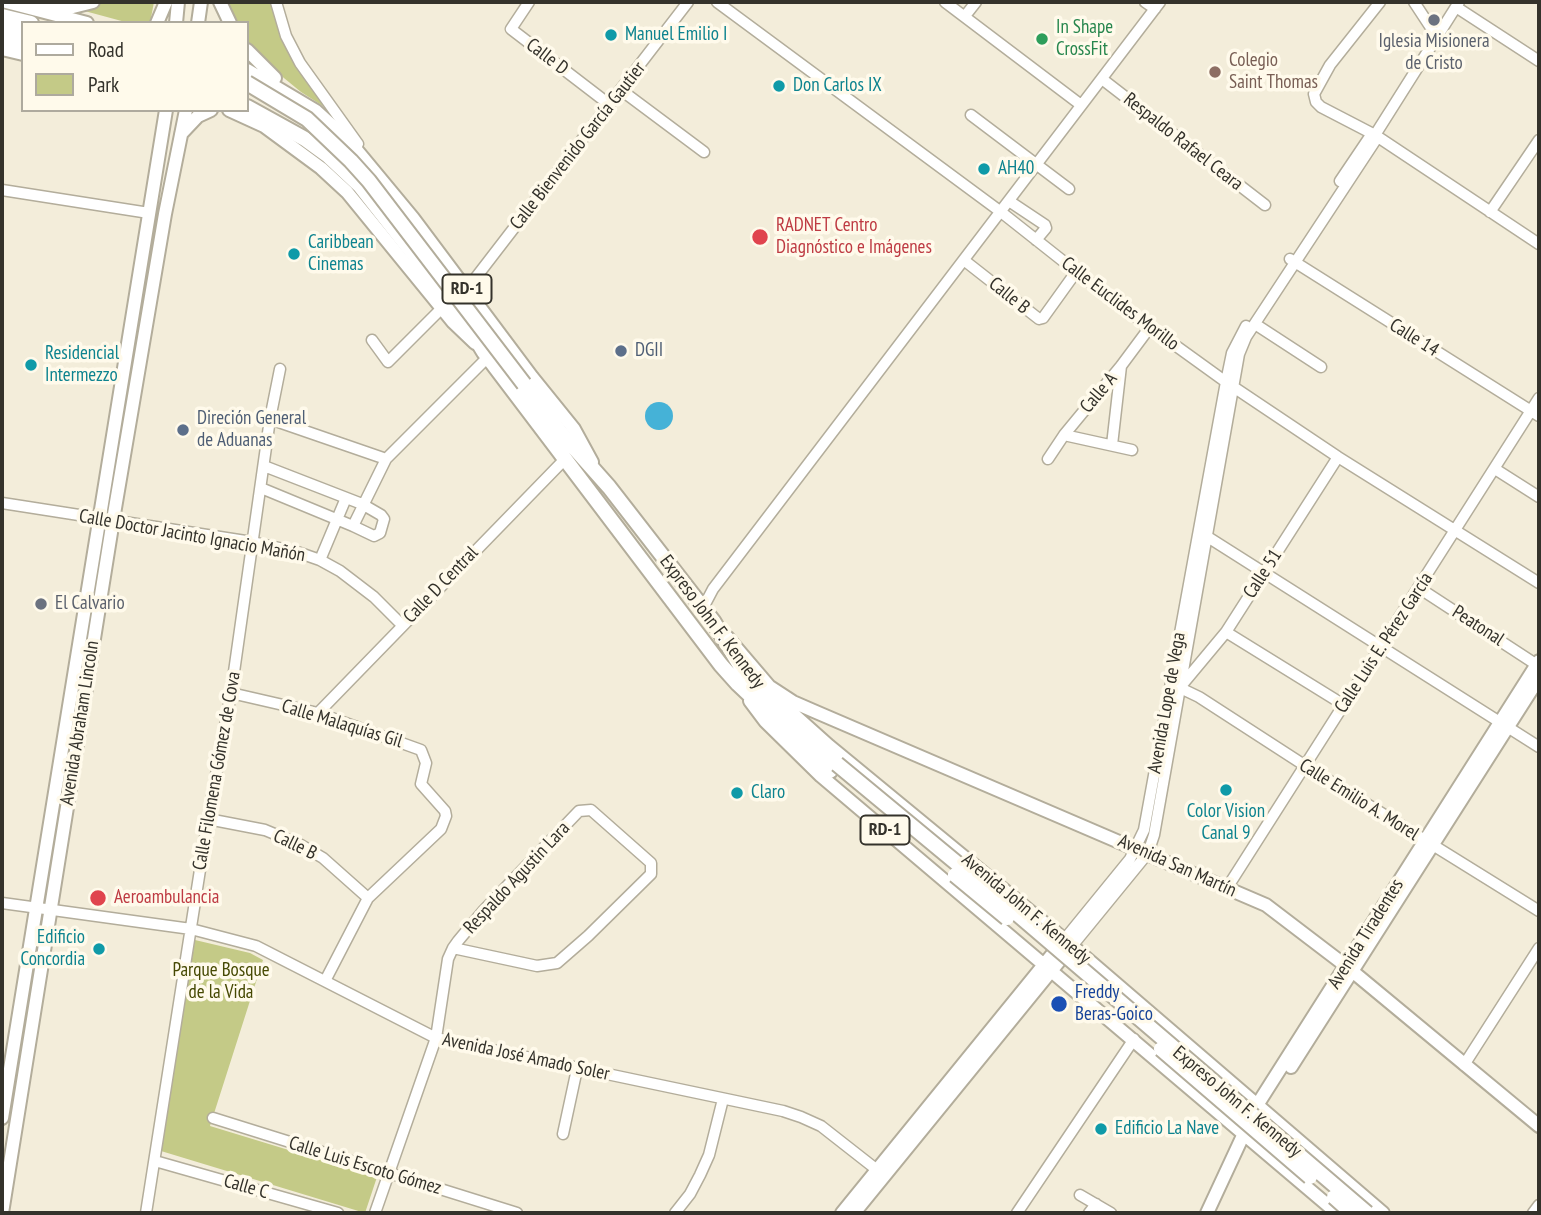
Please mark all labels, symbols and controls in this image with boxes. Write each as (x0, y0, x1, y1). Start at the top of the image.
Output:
marker: Iglesia Misionera de Cristo (1426, 12, 1442, 28)
place label: In Shape CrossFit (1056, 17, 1113, 61)
legend (21, 21, 248, 112)
place label: Manuel Emilio I (625, 24, 727, 46)
marker: Manuel Emilio I (603, 27, 619, 43)
marker: In Shape CrossFit (1034, 31, 1050, 47)
place label: Iglesia Misionera de Cristo (1378, 31, 1490, 75)
street label: Calle D (521, 34, 573, 80)
text: Road (88, 36, 124, 63)
place label: Colegio Saint Thomas (1229, 50, 1318, 94)
street label: Calle Bienvenido García Gautier (505, 58, 651, 234)
marker: Colegio Saint Thomas (1207, 64, 1223, 80)
text: Park (88, 71, 119, 98)
place label: Don Carlos IX (793, 75, 882, 97)
marker: Don Carlos IX (771, 78, 787, 94)
street label: Respaldo Rafael Ceara (1119, 88, 1247, 196)
place label: AH40 (998, 158, 1034, 180)
marker: AH40 (976, 161, 992, 177)
place label: RADNET Centro Diagnóstico e Imágenes (776, 215, 932, 259)
marker: RADNET Centro Diagnóstico e Imágenes (750, 227, 770, 247)
place label: Caribbean Cinemas (308, 232, 374, 276)
marker: Caribbean Cinemas (286, 246, 302, 262)
street label: Calle Euclides Morillo (1057, 252, 1183, 356)
street label: Calle B (984, 273, 1034, 319)
road number: RD-1 (442, 274, 491, 304)
street label: Calle 14 (1385, 314, 1443, 362)
place label: DGII (635, 340, 663, 362)
place label: Residencial Intermezzo (45, 343, 119, 387)
marker: DGII (613, 343, 629, 359)
marker: Residencial Intermezzo (23, 357, 39, 373)
street label: Calle A (1076, 368, 1122, 418)
place label: Direción General de Aduanas (197, 408, 306, 452)
marker: Direción General de Aduanas (175, 422, 191, 438)
street label: Calle Doctor Jacinto Ignacio Mañón (77, 505, 307, 567)
street label: Calle D Central (399, 542, 483, 628)
street label: Calle 51 (1239, 545, 1287, 603)
street label: Expreso John F. Kennedy (654, 551, 770, 693)
street label: Calle Luis E. Pérez García (1330, 568, 1438, 718)
place label: El Calvario (55, 593, 125, 615)
marker: El Calvario (33, 596, 49, 612)
street label: Peatonal (1448, 601, 1508, 651)
street label: Avenida Lope de Vega (1143, 631, 1191, 775)
street label: Avenida Abraham Lincoln (56, 639, 104, 807)
street label: Calle Filomena Gómez de Cova (188, 670, 246, 872)
street label: Calle Malaquías Gil (279, 695, 405, 753)
street label: Calle Emilio A. Morel (1295, 754, 1423, 846)
place label: Claro (751, 782, 785, 804)
marker: Color Vision Canal 9 (1218, 782, 1234, 798)
marker: Claro (729, 785, 745, 801)
place label: Color Vision Canal 9 (1187, 801, 1265, 845)
road number: RD-1 (860, 816, 910, 844)
street label: Respaldo Agustin Lara (459, 817, 575, 939)
street label: Calle B (269, 825, 321, 865)
street label: Avenida San Martín (1114, 830, 1240, 902)
street label: Avenida John F. Kennedy (957, 848, 1095, 970)
street label: Avenida Tiradentes (1323, 875, 1409, 993)
place label: Aeroambulancia (114, 887, 219, 909)
marker: Aeroambulancia (88, 888, 108, 908)
place label: Edificio Concordia (20, 927, 85, 971)
marker: Edificio Concordia (91, 941, 107, 957)
park label: Parque Bosque de la Vida (172, 960, 270, 1004)
place label: Freddy Beras-Goico (1075, 982, 1153, 1026)
marker: Freddy Beras-Goico (1049, 994, 1069, 1014)
street label: Avenida José Amado Soler (440, 1028, 612, 1086)
street label: Expreso John F. Kennedy (1168, 1041, 1306, 1163)
place label: Edificio La Nave (1115, 1118, 1219, 1140)
marker: Edificio La Nave (1093, 1121, 1109, 1137)
street label: Calle Luis Escoto Gómez (286, 1132, 444, 1200)
street label: Calle C (221, 1170, 271, 1204)

